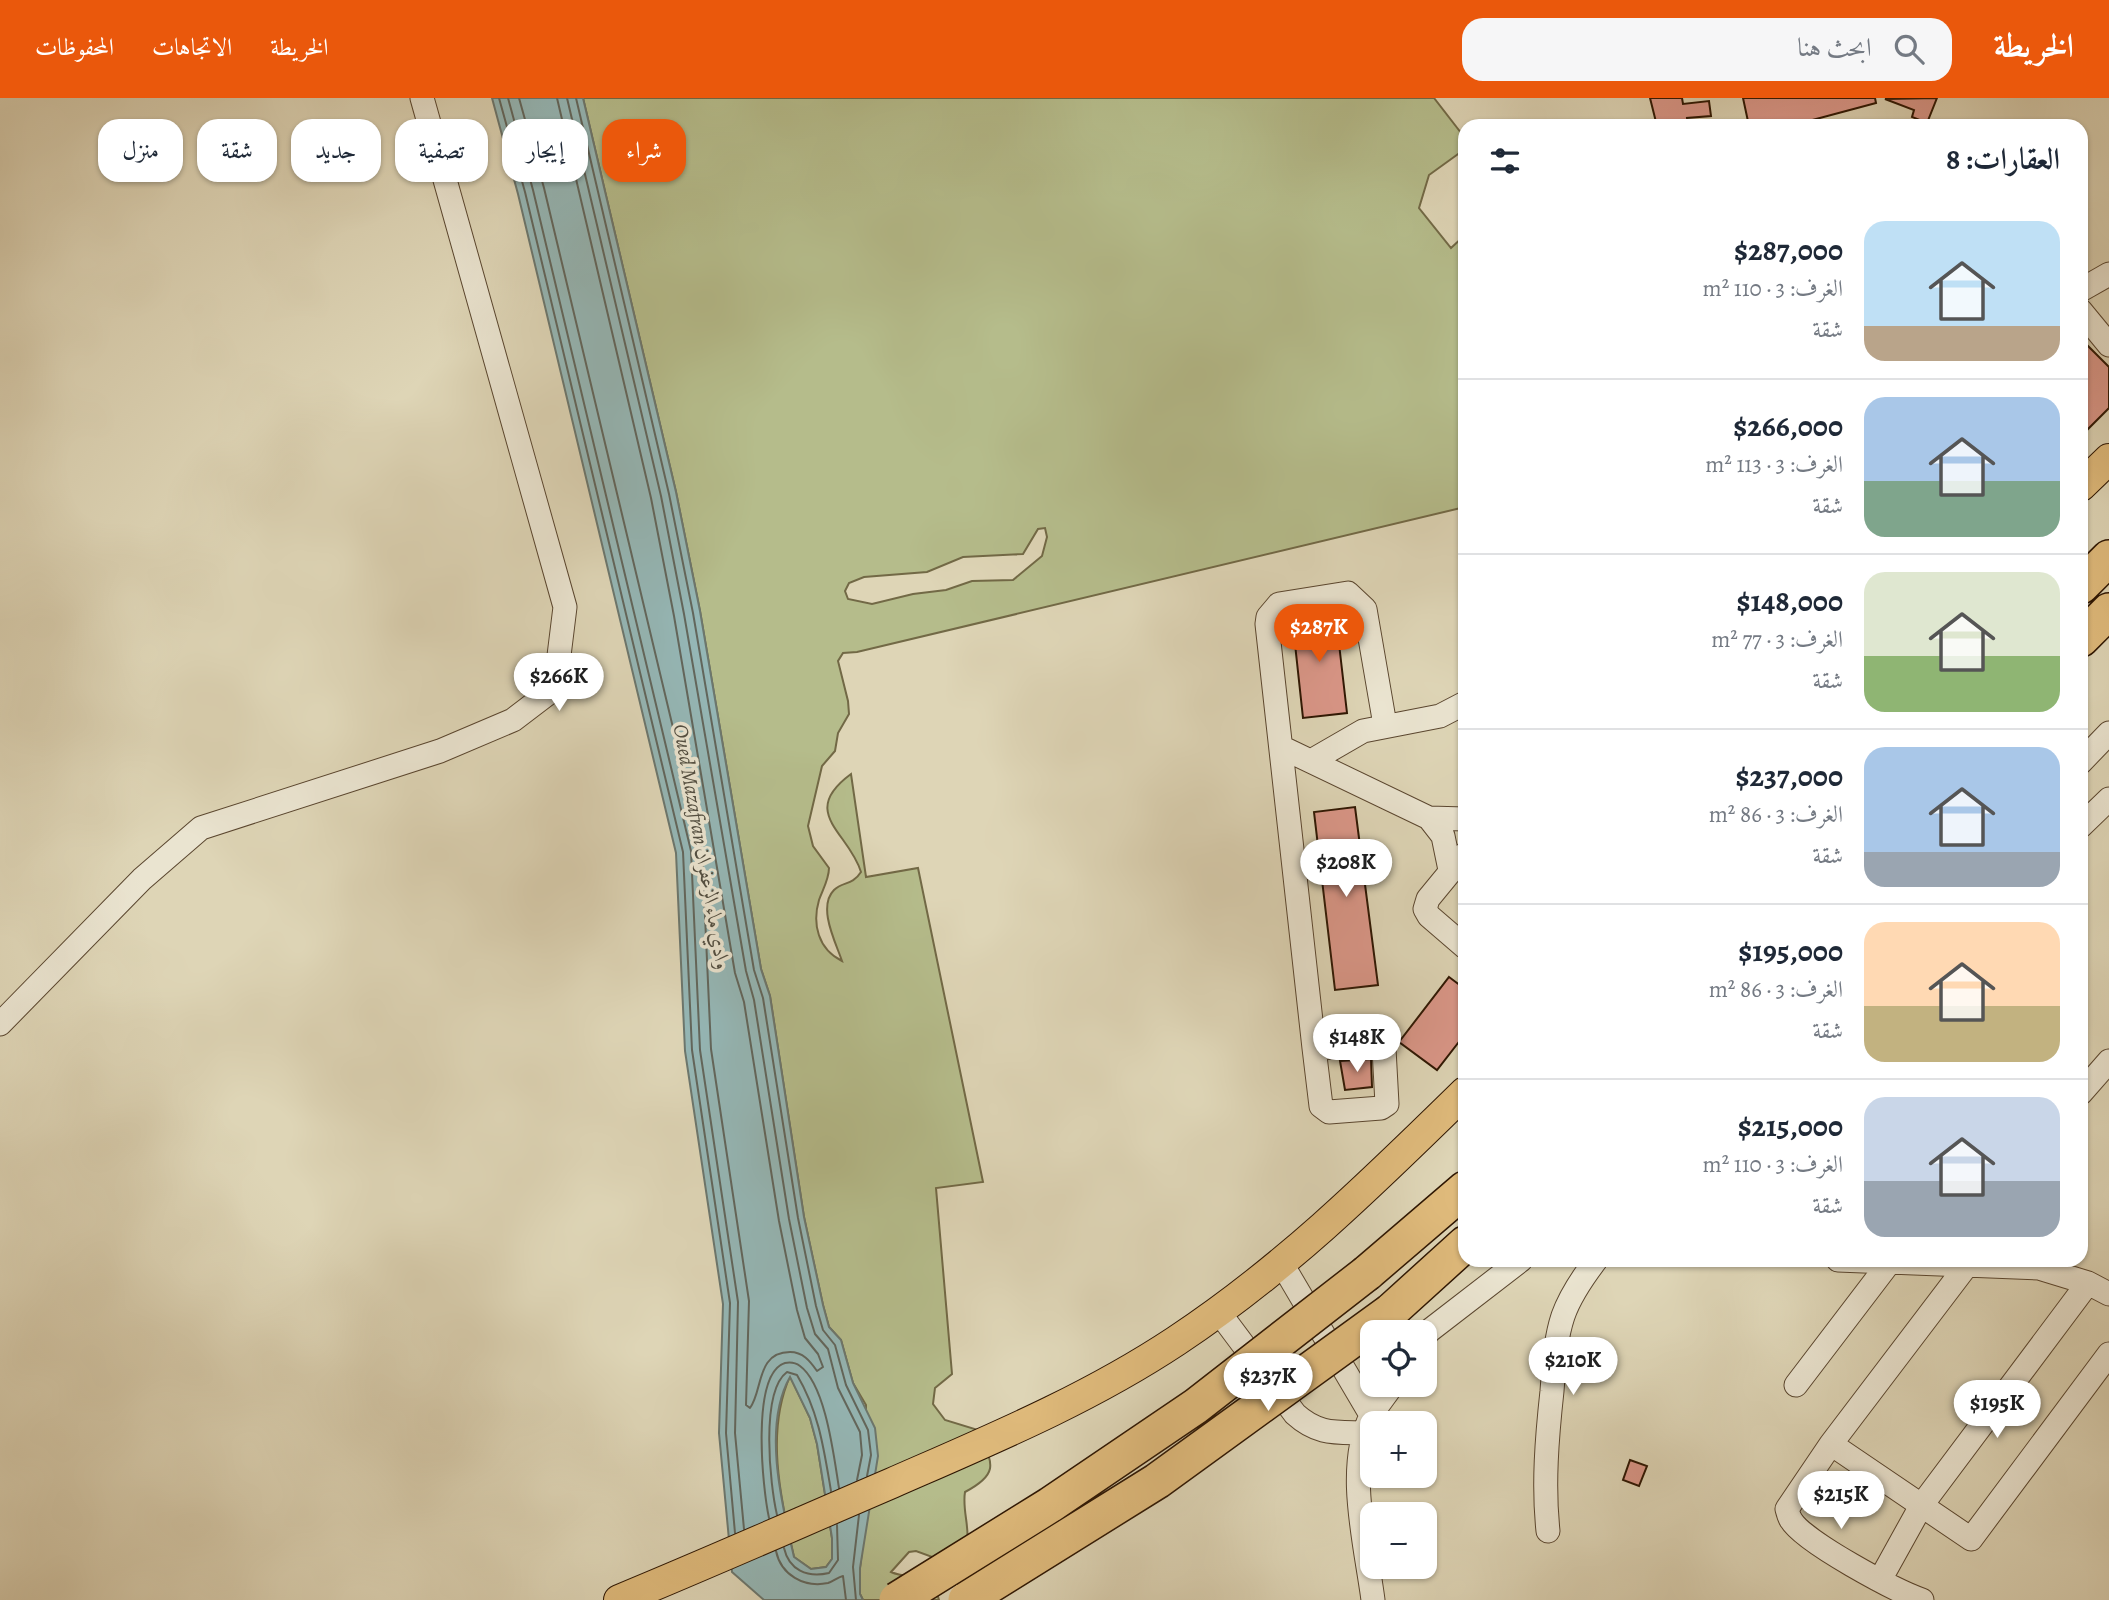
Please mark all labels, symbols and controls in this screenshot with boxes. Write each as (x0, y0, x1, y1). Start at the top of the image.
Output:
search box (1462, 18, 1952, 81)
text: الخريطة (1994, 23, 2074, 68)
text: ابحث هنا (1797, 30, 1872, 65)
icon: search (1890, 30, 1928, 68)
text: المحفوظات (35, 31, 114, 63)
text: الاتجاهات (152, 31, 232, 63)
text: الخريطة (270, 31, 329, 63)
chip: منزل (98, 119, 183, 182)
chip: شقة (197, 119, 277, 182)
chip: جديد (291, 119, 381, 182)
chip: تصفية (395, 119, 488, 182)
chip: إيجار (502, 119, 588, 182)
chip: شراء (602, 119, 686, 182)
text: العقارات: 8 (1946, 139, 2060, 179)
icon: filters (1486, 142, 1524, 180)
text: $287,000 (1734, 230, 1843, 270)
icon: home (1920, 249, 2004, 333)
text: الغرف: 3 · 110 m² (1703, 273, 1843, 304)
text: شقة (1813, 314, 1843, 345)
text: $266,000 (1733, 406, 1843, 446)
icon: home (1920, 425, 2004, 509)
text: الغرف: 3 · 113 m² (1705, 449, 1843, 480)
text: شقة (1813, 490, 1843, 521)
text: $148,000 (1736, 581, 1843, 621)
icon: home (1920, 600, 2004, 684)
pin: $287K (1270, 604, 1368, 664)
text: $287K (1290, 611, 1348, 642)
text: الغرف: 3 · 77 m² (1711, 624, 1843, 655)
pin: $266K (510, 654, 608, 713)
text: $266K (530, 660, 588, 691)
text: شقة (1813, 665, 1843, 696)
water label: Oued Mazafran وادي ماء الزعفران (665, 722, 737, 972)
text: $237,000 (1735, 756, 1843, 796)
icon: home (1920, 775, 2004, 859)
text: الغرف: 3 · 86 m² (1709, 799, 1843, 830)
pin: $208K (1297, 840, 1395, 899)
text: شقة (1813, 840, 1843, 871)
text: $208K (1316, 846, 1376, 877)
text: $195,000 (1738, 931, 1843, 971)
icon: home (1920, 950, 2004, 1034)
text: الغرف: 3 · 86 m² (1709, 974, 1843, 1005)
pin: $148K (1308, 1014, 1406, 1074)
text: شقة (1813, 1015, 1843, 1046)
text: $148K (1329, 1021, 1385, 1052)
text: $215,000 (1738, 1106, 1843, 1146)
icon: home (1920, 1125, 2004, 1209)
text: الغرف: 3 · 110 m² (1703, 1149, 1843, 1180)
text: شقة (1813, 1190, 1843, 1221)
map controls (1360, 1320, 1437, 1579)
button: locate (1360, 1320, 1437, 1397)
pin: $210K (1524, 1338, 1622, 1397)
text: $210K (1545, 1344, 1601, 1375)
pin: $237K (1219, 1354, 1317, 1413)
text: $237K (1240, 1360, 1296, 1391)
pin: $195K (1948, 1380, 2046, 1440)
text: $195K (1970, 1387, 2024, 1418)
button: + (1360, 1411, 1437, 1488)
pin: $215K (1792, 1472, 1890, 1531)
text: $215K (1814, 1478, 1869, 1509)
button: − (1360, 1502, 1437, 1579)

